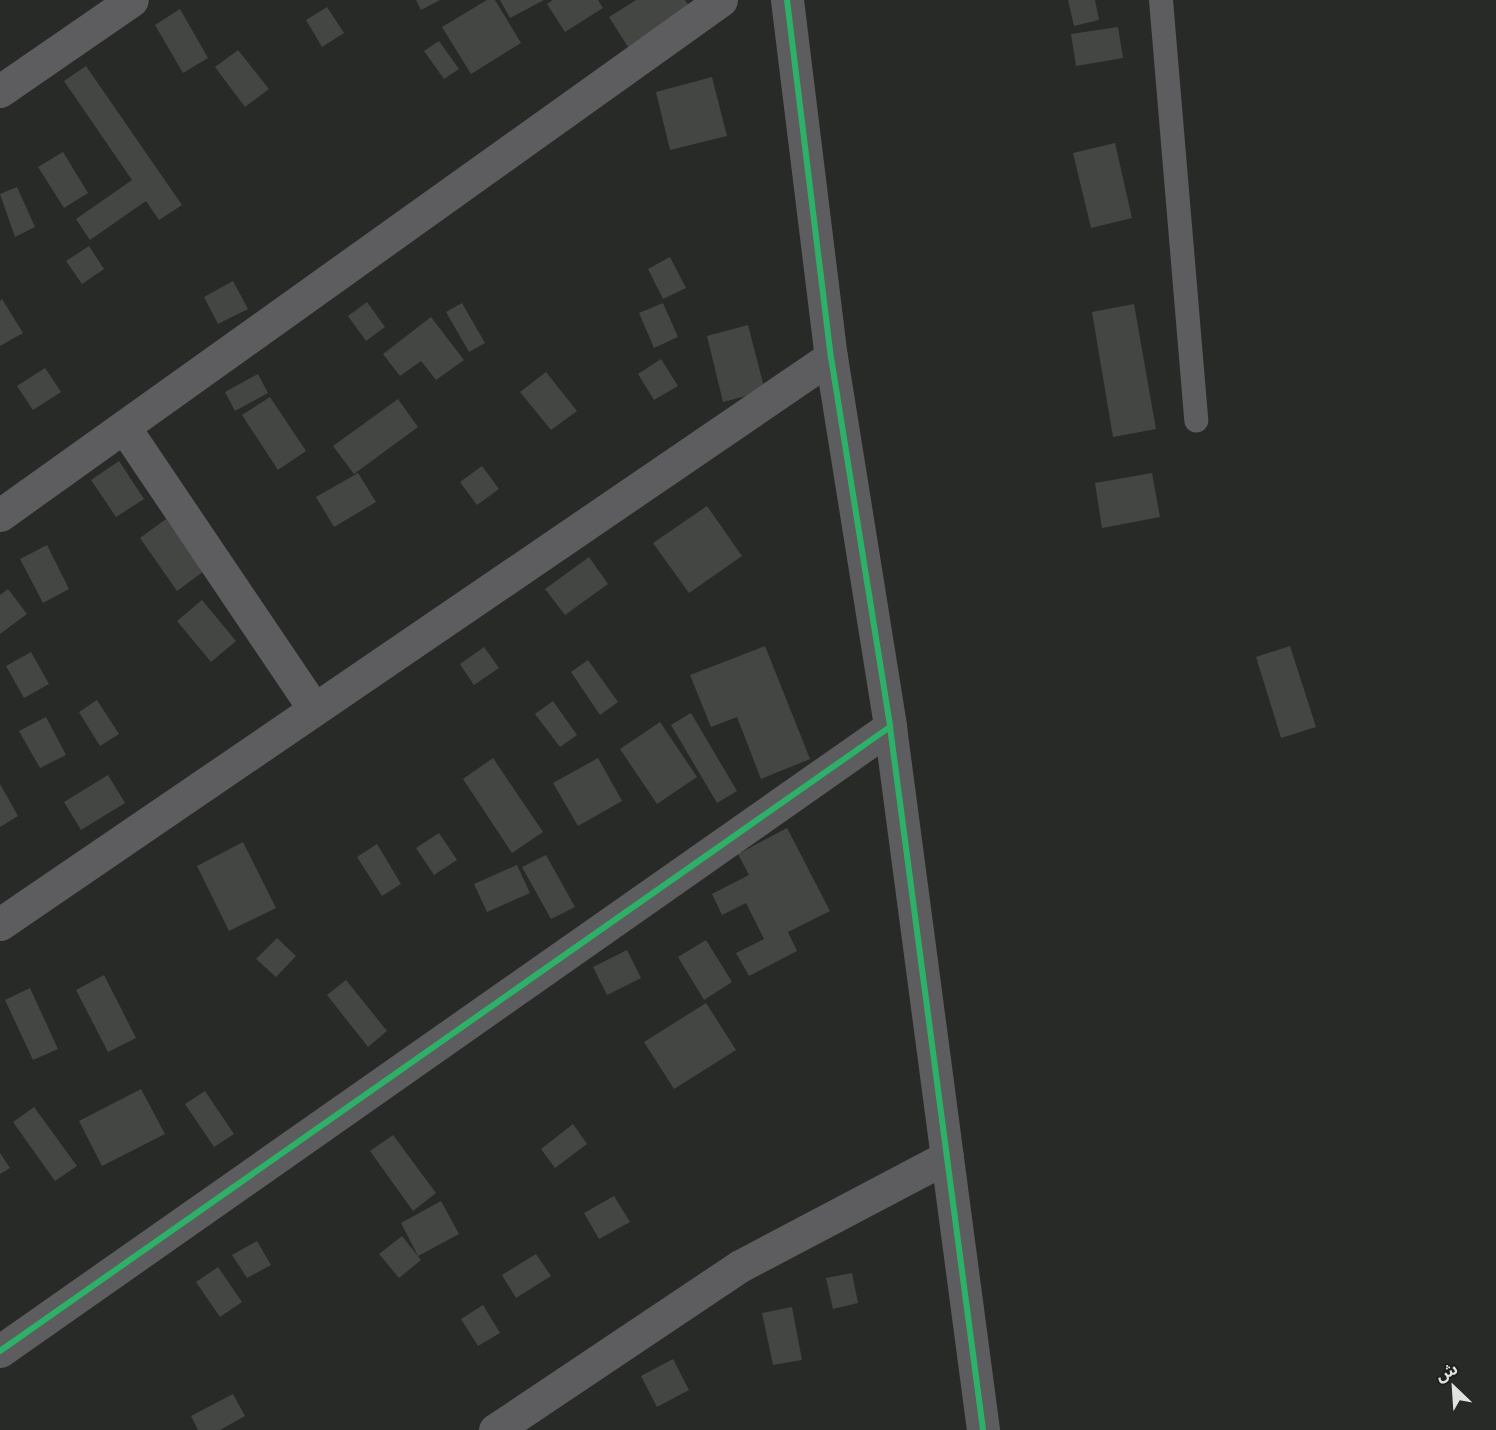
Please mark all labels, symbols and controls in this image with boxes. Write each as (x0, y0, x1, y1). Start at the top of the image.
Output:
text: ش (1432, 1357, 1461, 1385)
north arrow (1424, 1358, 1484, 1418)

